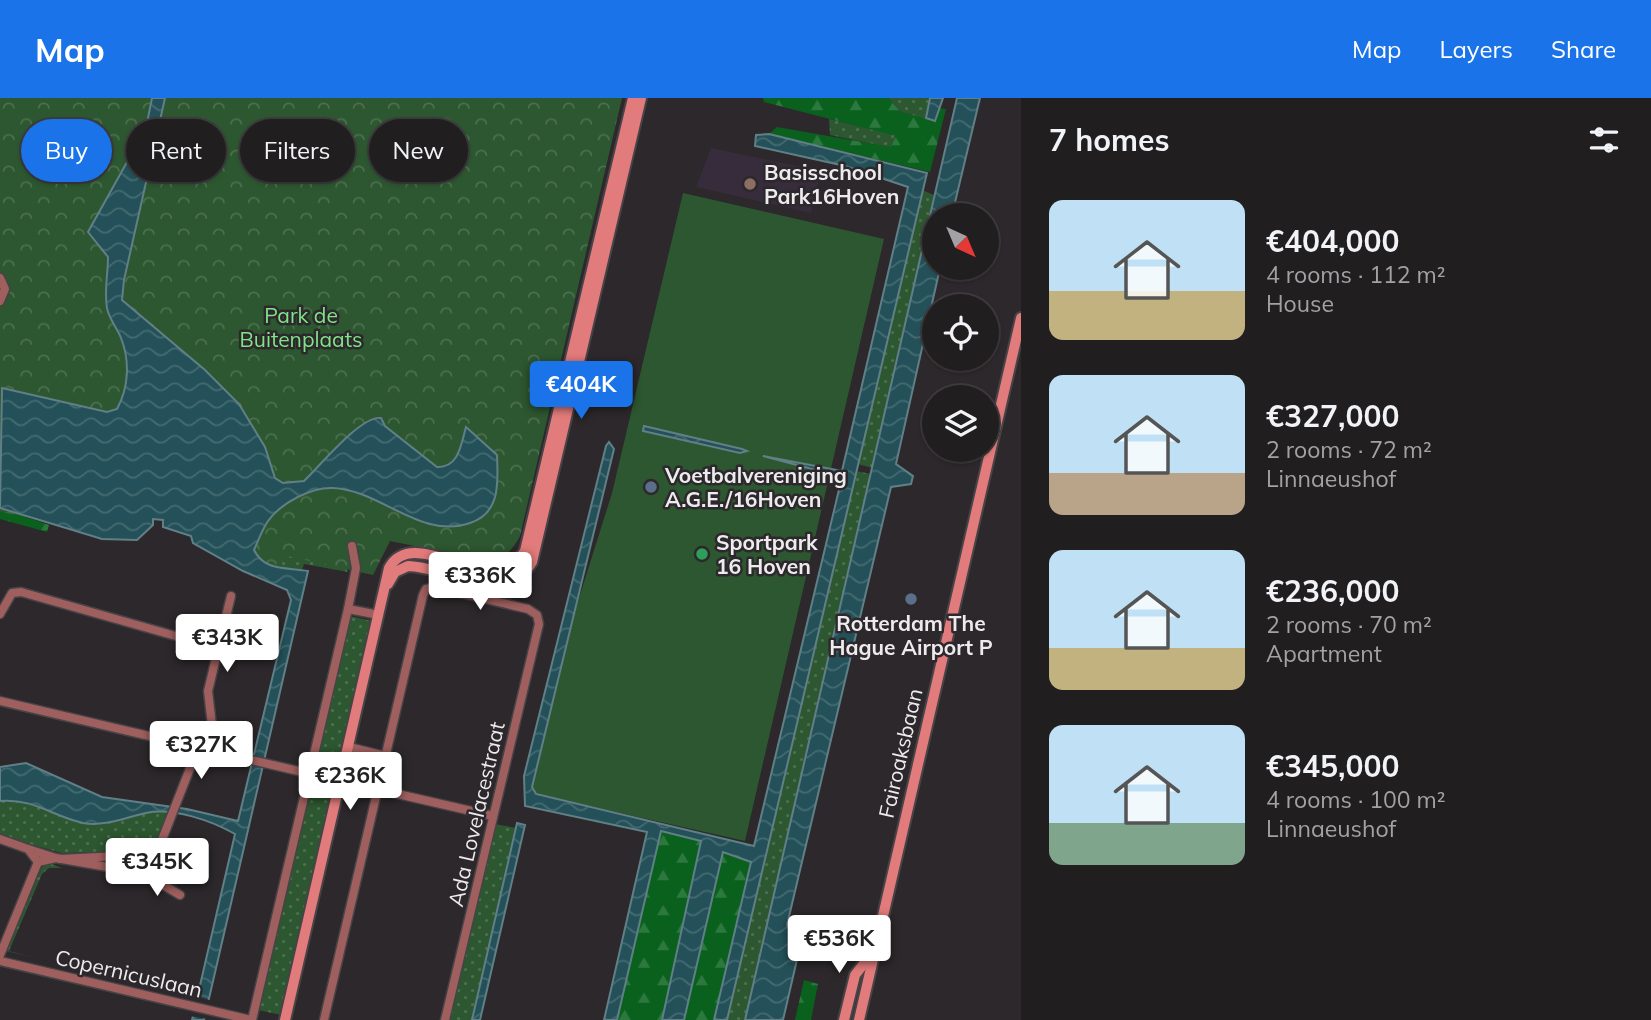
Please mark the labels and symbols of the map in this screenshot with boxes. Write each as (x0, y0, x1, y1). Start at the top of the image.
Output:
place label: Basisschool Park16Hoven (764, 159, 899, 209)
marker: Basisschool Park16Hoven (742, 176, 758, 192)
north arrow (922, 203, 999, 280)
park label: Park de Buitenplaats (240, 302, 362, 352)
pin: €404K (532, 362, 630, 421)
place label: Voetbalvereniging A.G.E./16Hoven (664, 462, 847, 512)
marker: Voetbalvereniging A.G.E./16Hoven (643, 479, 659, 495)
place label: Sportpark 16 Hoven (716, 529, 818, 579)
marker: Sportpark 16 Hoven (694, 546, 710, 562)
pin: €336K (431, 552, 529, 612)
marker: Rotterdam The Hague Airport P (903, 591, 919, 607)
place label: Rotterdam The Hague Airport P (829, 610, 993, 660)
pin: €343K (178, 614, 276, 674)
street label: Fairoaksbaan (872, 686, 928, 820)
street label: Ada Lovelacestraat (442, 719, 510, 909)
pin: €327K (152, 722, 250, 781)
pin: €236K (301, 752, 399, 812)
pin: €345K (108, 838, 206, 898)
pin: €536K (790, 916, 888, 975)
street label: Copernicuslaan (53, 943, 205, 1003)

